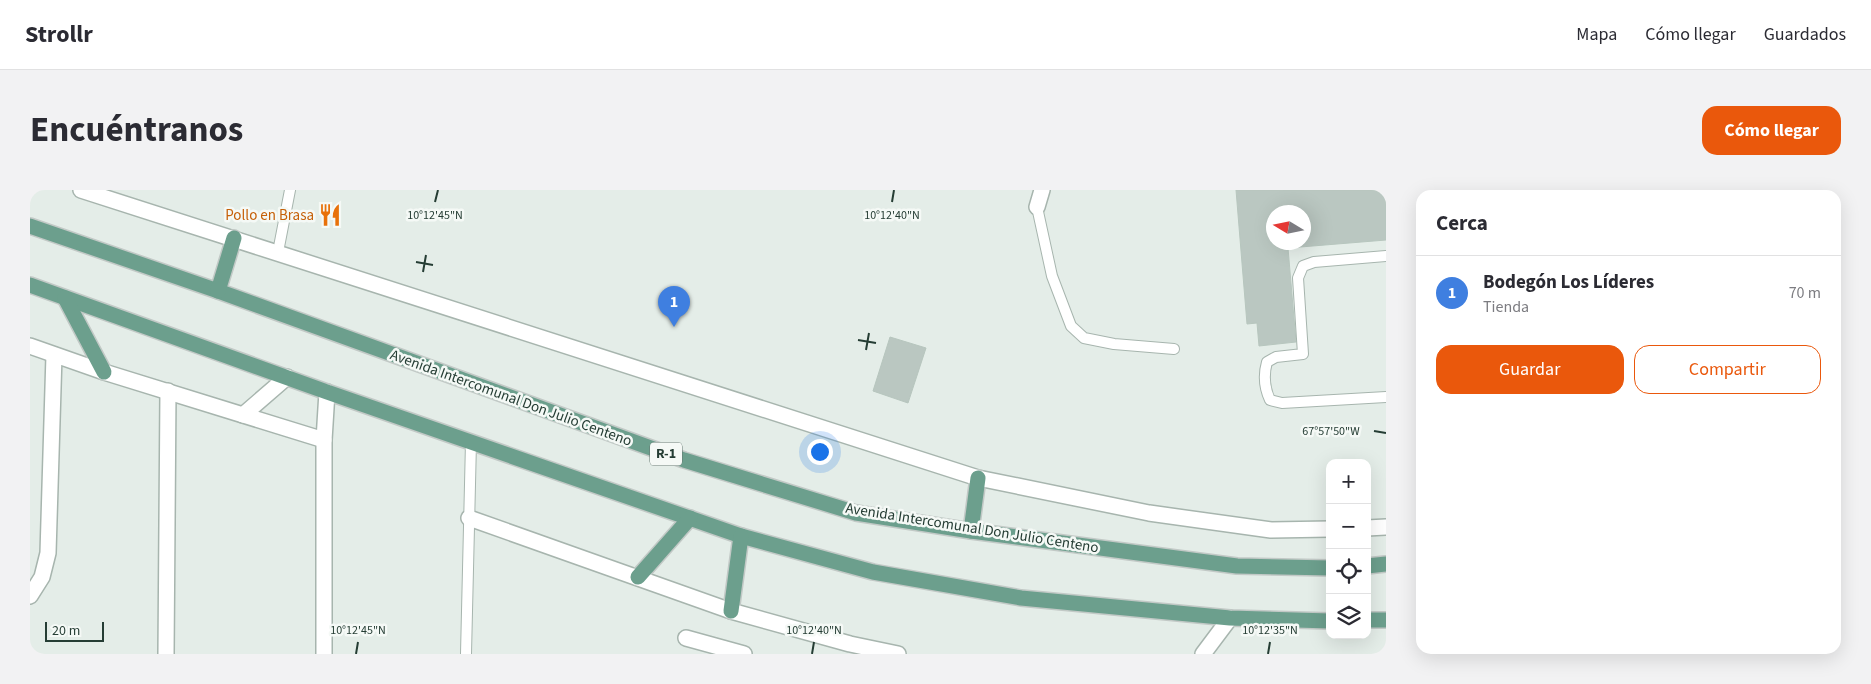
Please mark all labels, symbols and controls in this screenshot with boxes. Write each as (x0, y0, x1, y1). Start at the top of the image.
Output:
text: Strollr (25, 17, 93, 52)
text: Mapa (1576, 22, 1617, 47)
text: Cómo llegar (1645, 22, 1736, 47)
text: Guardados (1764, 22, 1846, 47)
text: Encuéntranos (30, 105, 243, 155)
button: Cómo llegar (1702, 106, 1841, 155)
restaurant icon: Pollo en Brasa (317, 202, 343, 228)
place label: Pollo en Brasa (225, 205, 314, 226)
north arrow (1266, 205, 1311, 250)
text: 10°12'45"N (407, 207, 463, 224)
text: 10°12'40"N (864, 207, 920, 224)
text: Cerca (1436, 208, 1488, 238)
text: Bodegón Los Líderes (1483, 269, 1654, 296)
text: 1 (1448, 282, 1456, 304)
text: 70 m (1789, 282, 1821, 304)
pin: 1 (658, 286, 690, 327)
text: Tienda (1483, 296, 1529, 318)
street label: Avenida Intercomunal Don Julio Centeno (387, 344, 635, 452)
button: Guardar (1436, 345, 1624, 394)
button: Compartir (1634, 345, 1821, 394)
text: 67°57'50"W (1302, 423, 1360, 440)
your location (807, 439, 833, 465)
road number: R-1 (650, 442, 682, 466)
map controls (1326, 459, 1371, 639)
button: + (1326, 459, 1371, 504)
street label: Avenida Intercomunal Don Julio Centeno (844, 498, 1100, 558)
button: − (1326, 504, 1371, 549)
button: locate (1326, 549, 1371, 594)
button: layers (1326, 594, 1371, 639)
scale bar (45, 619, 104, 642)
text: 20 m (52, 621, 80, 641)
text: 10°12'45"N (330, 622, 386, 639)
text: 10°12'40"N (786, 622, 842, 639)
text: 10°12'35"N (1242, 622, 1298, 639)

